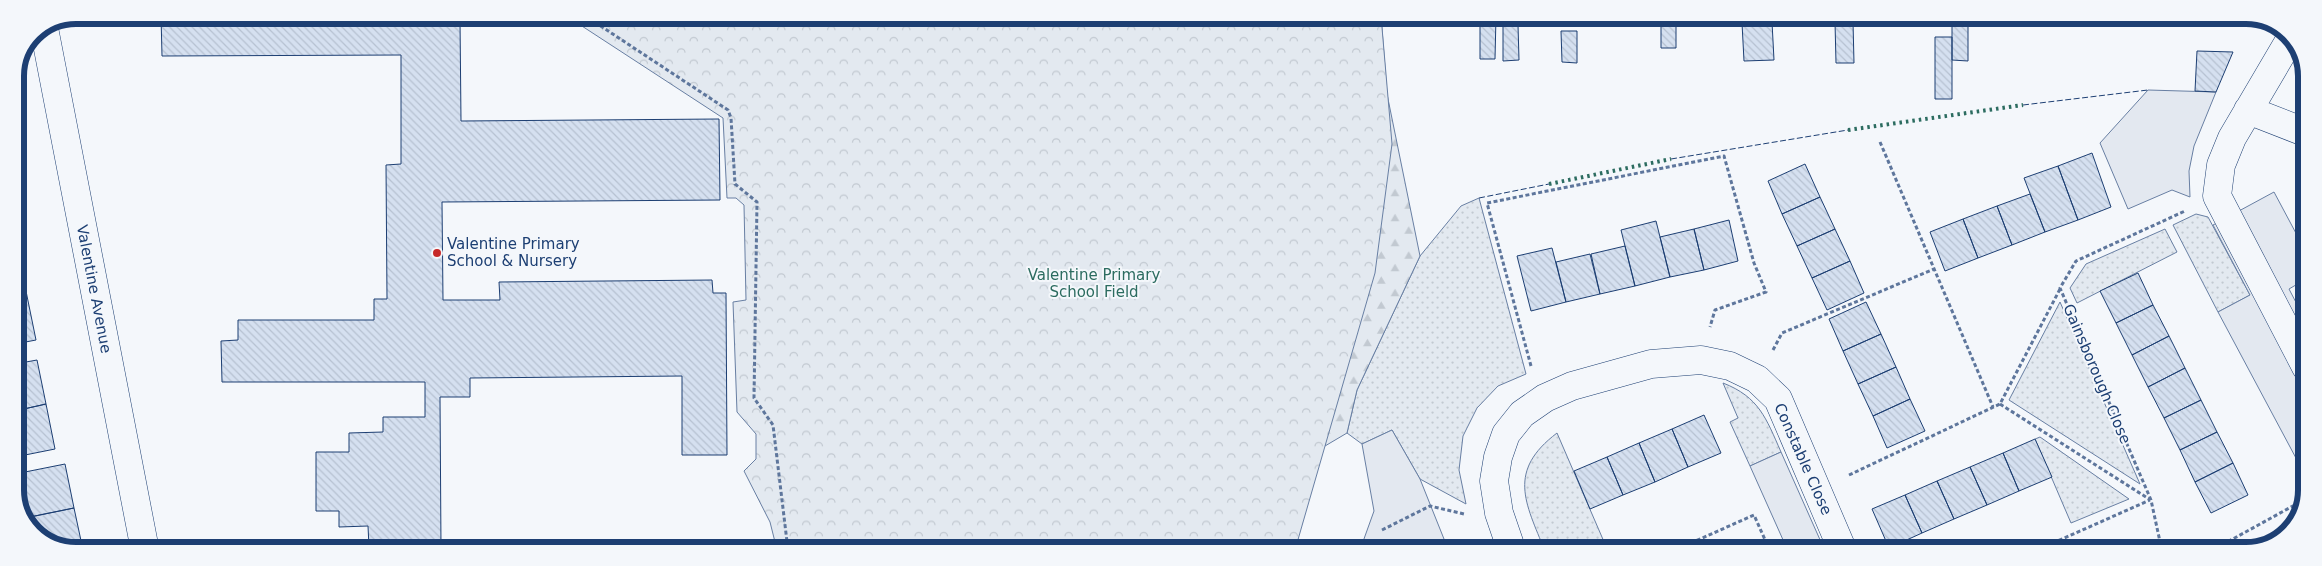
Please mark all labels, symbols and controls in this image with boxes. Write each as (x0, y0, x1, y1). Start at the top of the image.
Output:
street label: Valentine Avenue (73, 223, 115, 355)
place label: Valentine Primary School & Nursery (447, 235, 580, 270)
marker: Valentine Primary School & Nursery (431, 247, 443, 259)
park label: Valentine Primary School Field (1028, 266, 1160, 301)
street label: Gainsborough Close (2059, 301, 2135, 447)
street label: Constable Close (1770, 400, 1836, 518)

